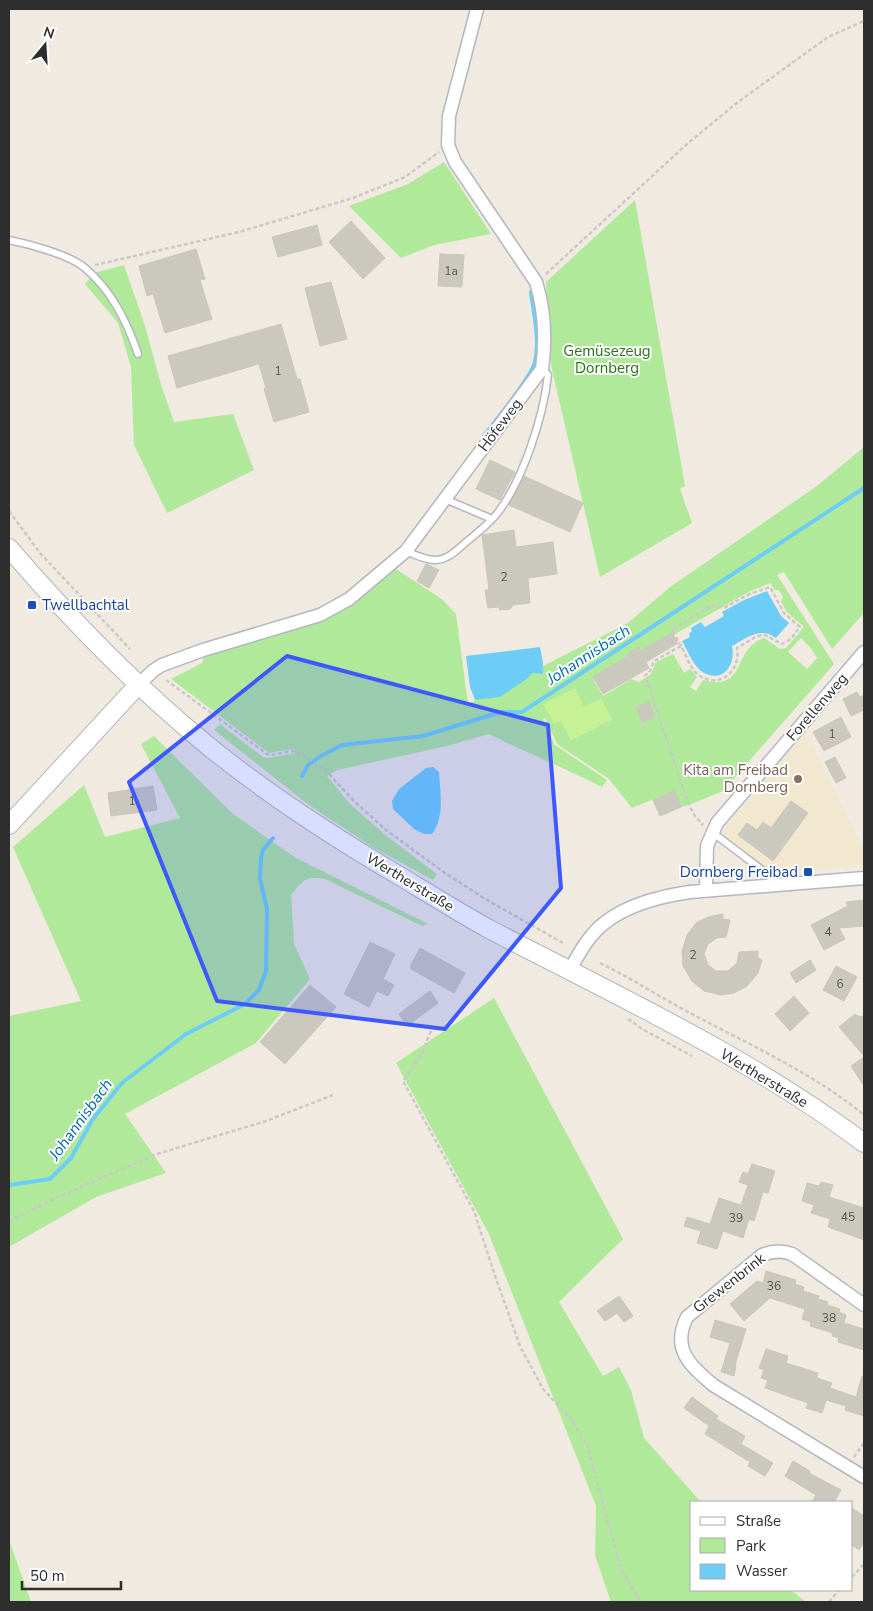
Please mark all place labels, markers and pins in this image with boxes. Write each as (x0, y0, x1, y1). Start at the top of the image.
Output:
place label: Twellbachtal (42, 595, 130, 615)
marker: Twellbachtal (26, 599, 38, 611)
place label: Kita am Freibad Dornberg (683, 760, 788, 797)
marker: Kita am Freibad Dornberg (792, 773, 804, 785)
place label: Dornberg Freibad (680, 862, 798, 882)
marker: Dornberg Freibad (802, 866, 814, 878)

